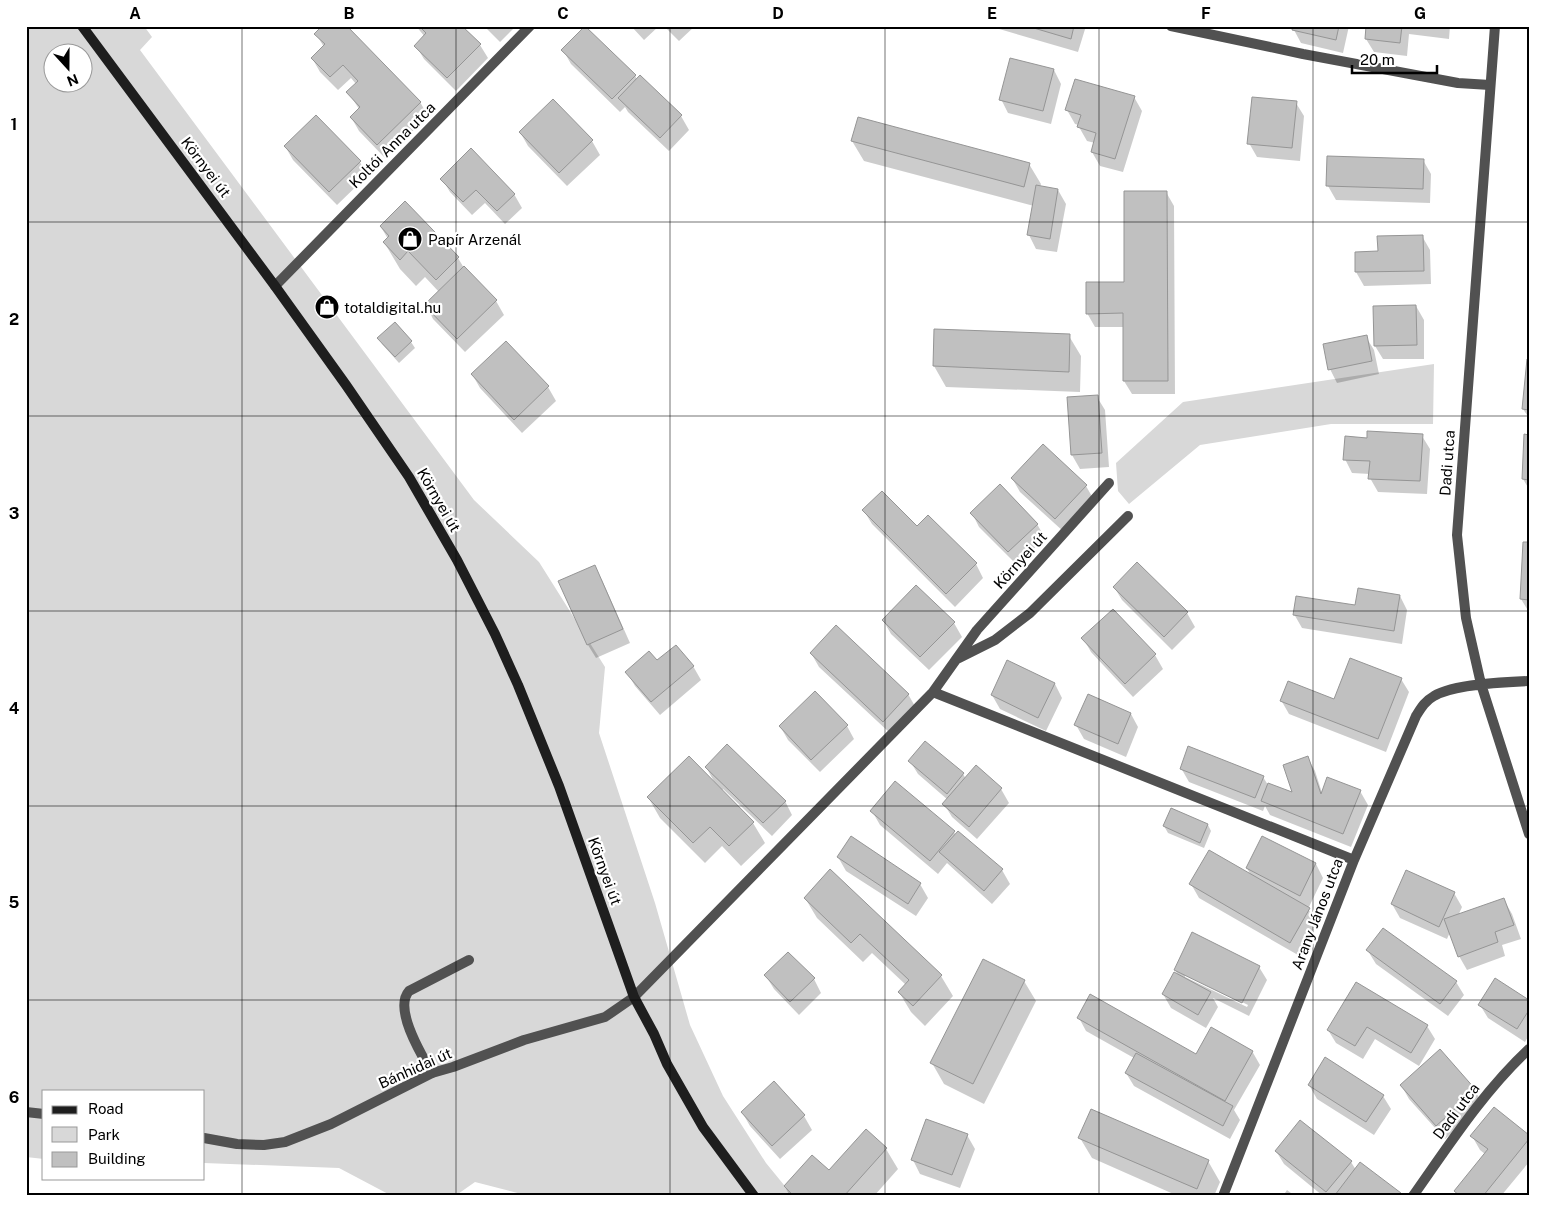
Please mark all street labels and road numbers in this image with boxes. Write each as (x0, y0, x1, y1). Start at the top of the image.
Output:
street label: Koltói Anna utca (346, 99, 438, 191)
street label: Környei út (178, 134, 234, 201)
street label: Dadi utca (1436, 430, 1458, 496)
street label: Környei út (414, 465, 464, 535)
street label: Környei út (990, 528, 1050, 592)
street label: Környei út (585, 835, 625, 907)
street label: Arany János utca (1288, 856, 1346, 972)
street label: Bánhidai út (376, 1044, 454, 1092)
street label: Dadi utca (1429, 1080, 1483, 1142)

